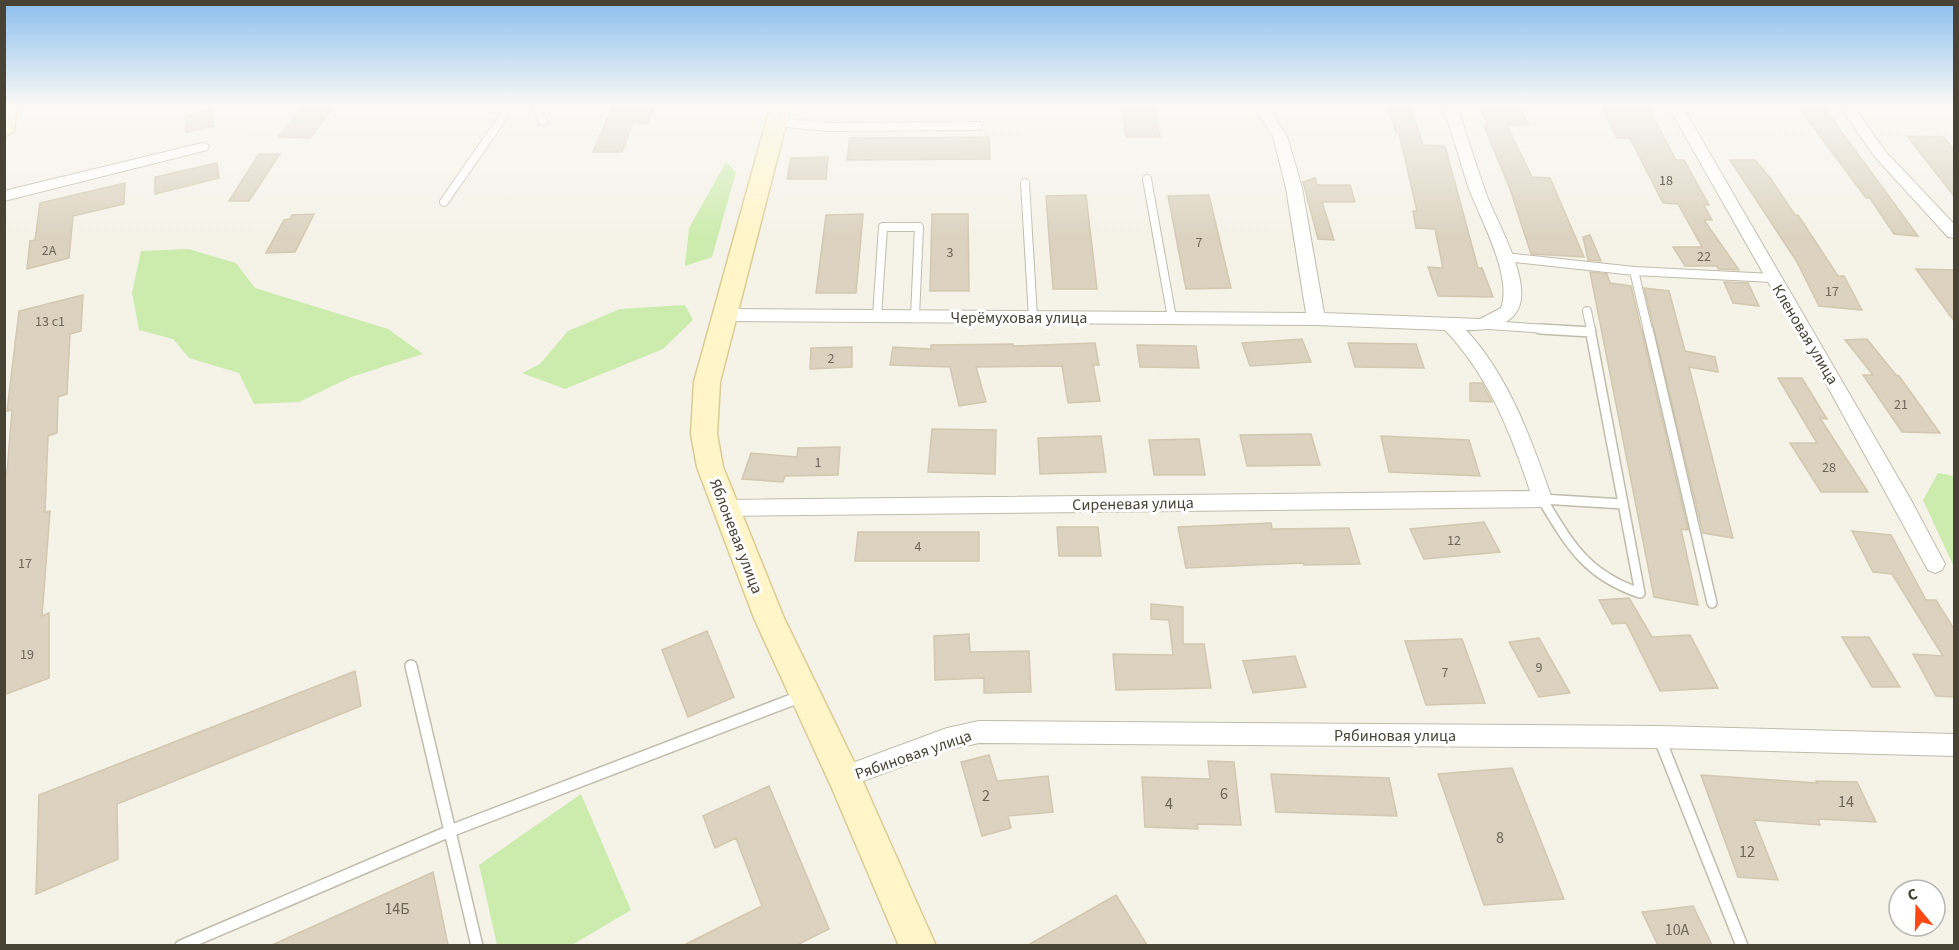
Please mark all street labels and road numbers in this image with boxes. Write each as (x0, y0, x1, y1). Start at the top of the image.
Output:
street label: Кленовая улица (1767, 280, 1844, 389)
street label: Черёмуховая улица (951, 307, 1087, 329)
street label: Яблоневая улица (704, 476, 768, 597)
street label: Сиреневая улица (1072, 492, 1194, 516)
street label: Рябиновая улица (852, 725, 975, 785)
street label: Рябиновая улица (1334, 725, 1456, 747)

